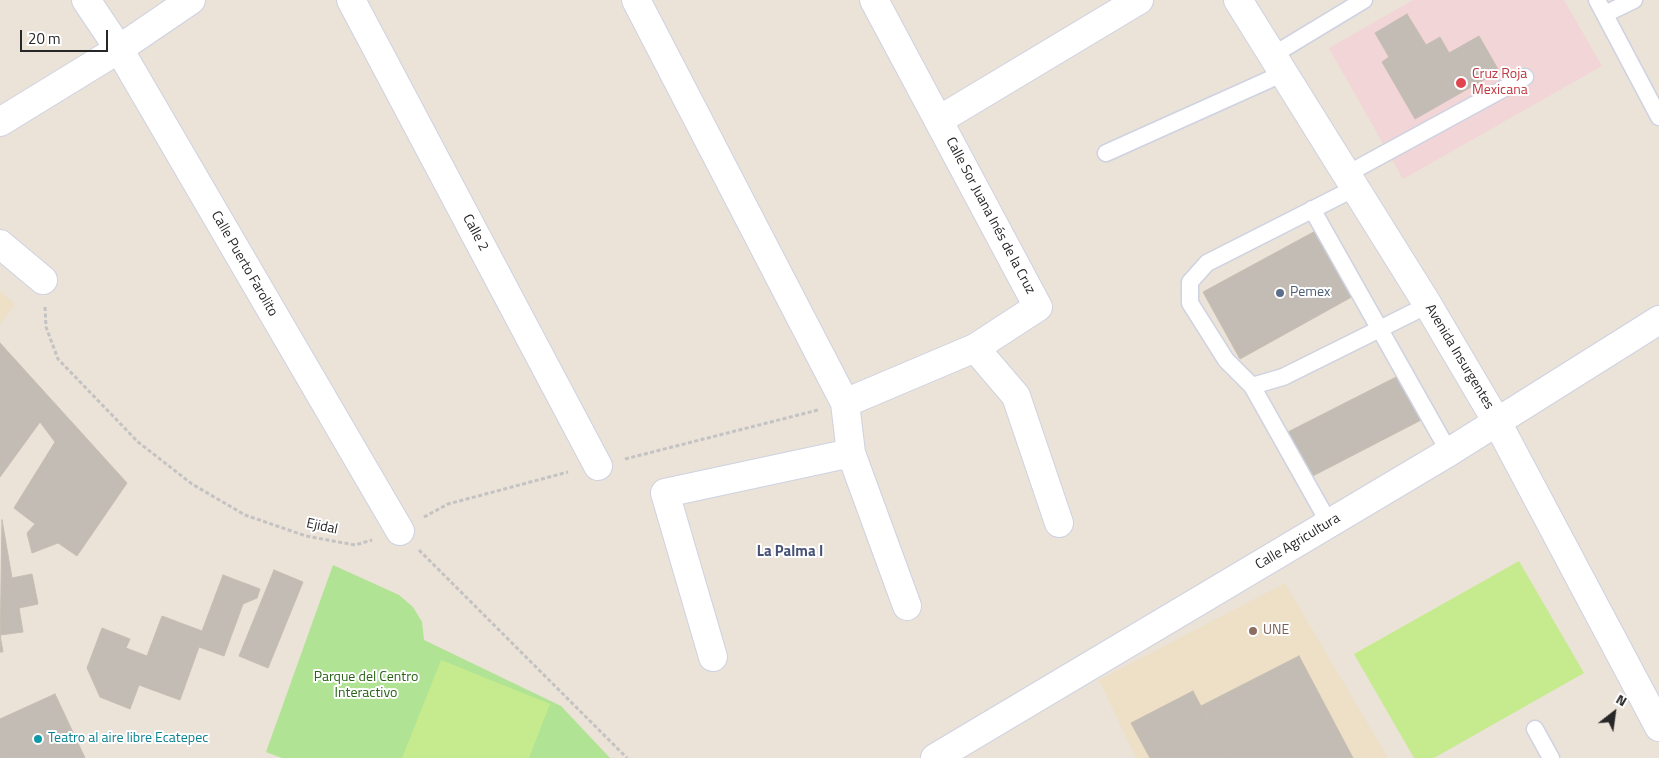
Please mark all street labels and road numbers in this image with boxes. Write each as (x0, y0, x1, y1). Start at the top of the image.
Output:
street label: Calle Sor Juana Inés de la Cruz (942, 135, 1038, 297)
street label: Calle Puerto Farolito (207, 208, 281, 320)
street label: Calle 2 (458, 212, 492, 254)
street label: Avenida Insurgentes (1421, 301, 1497, 413)
street label: Calle Agricultura (1253, 510, 1343, 574)
street label: Ejidal (305, 516, 339, 538)

